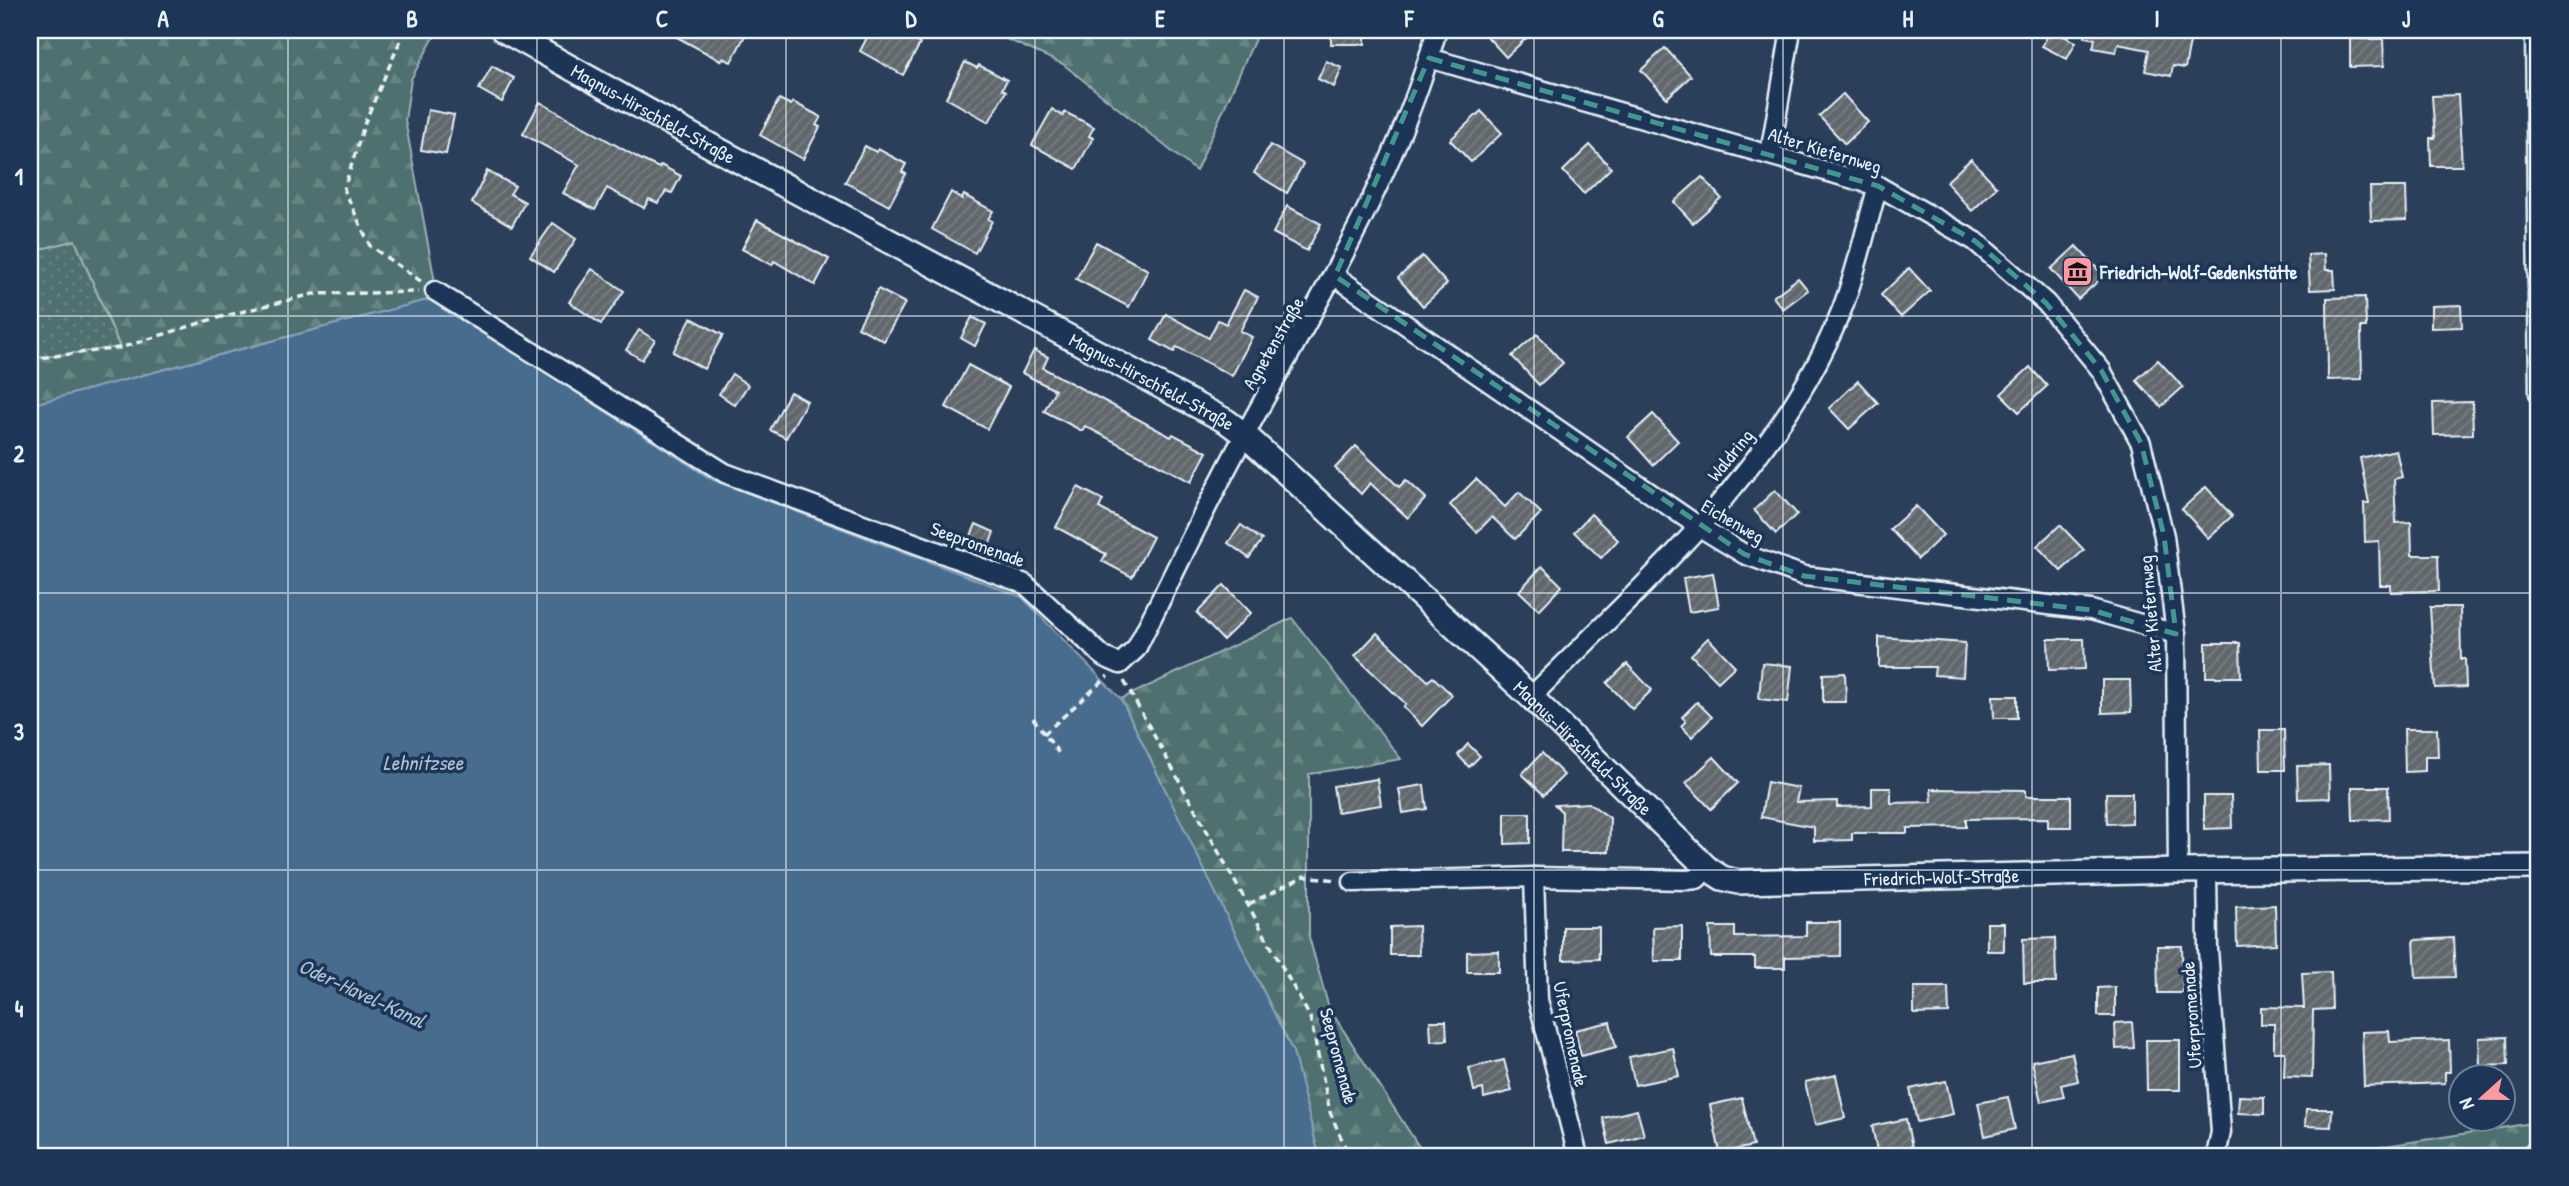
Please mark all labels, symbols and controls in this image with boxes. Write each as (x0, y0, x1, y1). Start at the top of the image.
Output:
text: A (157, 3, 169, 34)
text: B (406, 3, 418, 34)
text: C (656, 3, 668, 34)
text: D (906, 3, 918, 34)
text: E (1155, 3, 1166, 34)
text: F (1404, 3, 1415, 34)
text: G (1652, 3, 1664, 34)
text: H (1903, 3, 1914, 34)
text: I (2154, 3, 2160, 34)
text: J (2402, 3, 2411, 34)
street label: Magnus-Hirschfeld-Straße (567, 58, 740, 170)
street label: Alter Kiefernweg (1765, 120, 1885, 180)
text: 1 (15, 161, 23, 192)
museum icon: Friedrich-Wolf-Gedenkstätte (2060, 255, 2094, 289)
place label: Friedrich-Wolf-Gedenkstätte (2099, 259, 2298, 285)
street label: Agnetenstraße (1236, 292, 1310, 394)
street label: Magnus-Hirschfeld-Straße (1065, 327, 1240, 436)
street label: Waldring (1701, 423, 1759, 487)
text: 2 (14, 438, 25, 469)
street label: Eichenweg (1697, 492, 1769, 550)
street label: Seepromenade (927, 515, 1029, 573)
street label: Alter Kiefernweg (2132, 555, 2168, 673)
street label: Magnus-Hirschfeld-Straße (1508, 674, 1658, 821)
text: 3 (14, 716, 24, 747)
water label: Lehnitzsee (383, 748, 465, 777)
street label: Friedrich-Wolf-Straße (1863, 862, 2020, 892)
water label: Oder-Havel-Kanal (294, 951, 431, 1036)
street label: Uferpromenade (2174, 960, 2208, 1069)
street label: Uferpromenade (1547, 979, 1595, 1089)
text: 4 (15, 993, 24, 1024)
street label: Seepromenade (1314, 1005, 1364, 1107)
north arrow (2446, 1064, 2516, 1134)
text: N (2452, 1095, 2480, 1113)

